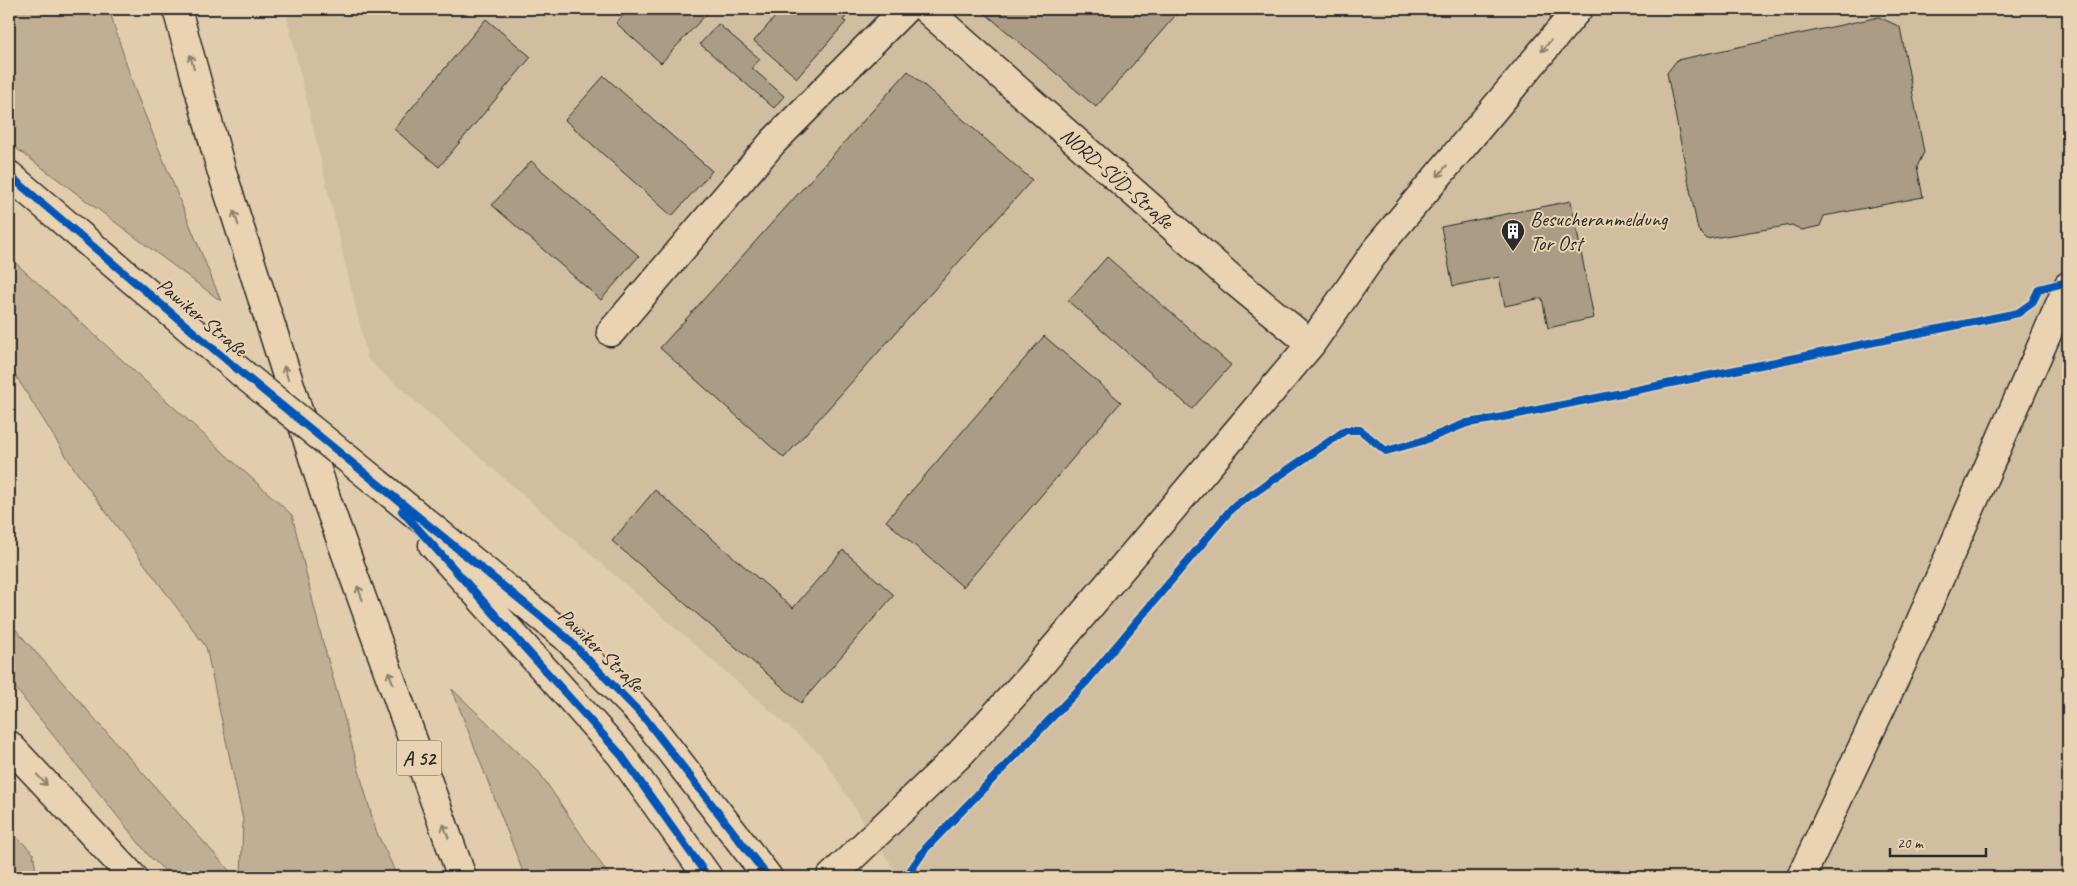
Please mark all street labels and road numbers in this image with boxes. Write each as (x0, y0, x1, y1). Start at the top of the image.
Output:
street label: NORD-SÜD-Straße (1055, 122, 1180, 236)
street label: Pawiker Straße (152, 272, 254, 363)
street label: Pawiker Straße (553, 603, 651, 699)
road number: A 52 (396, 740, 442, 776)

